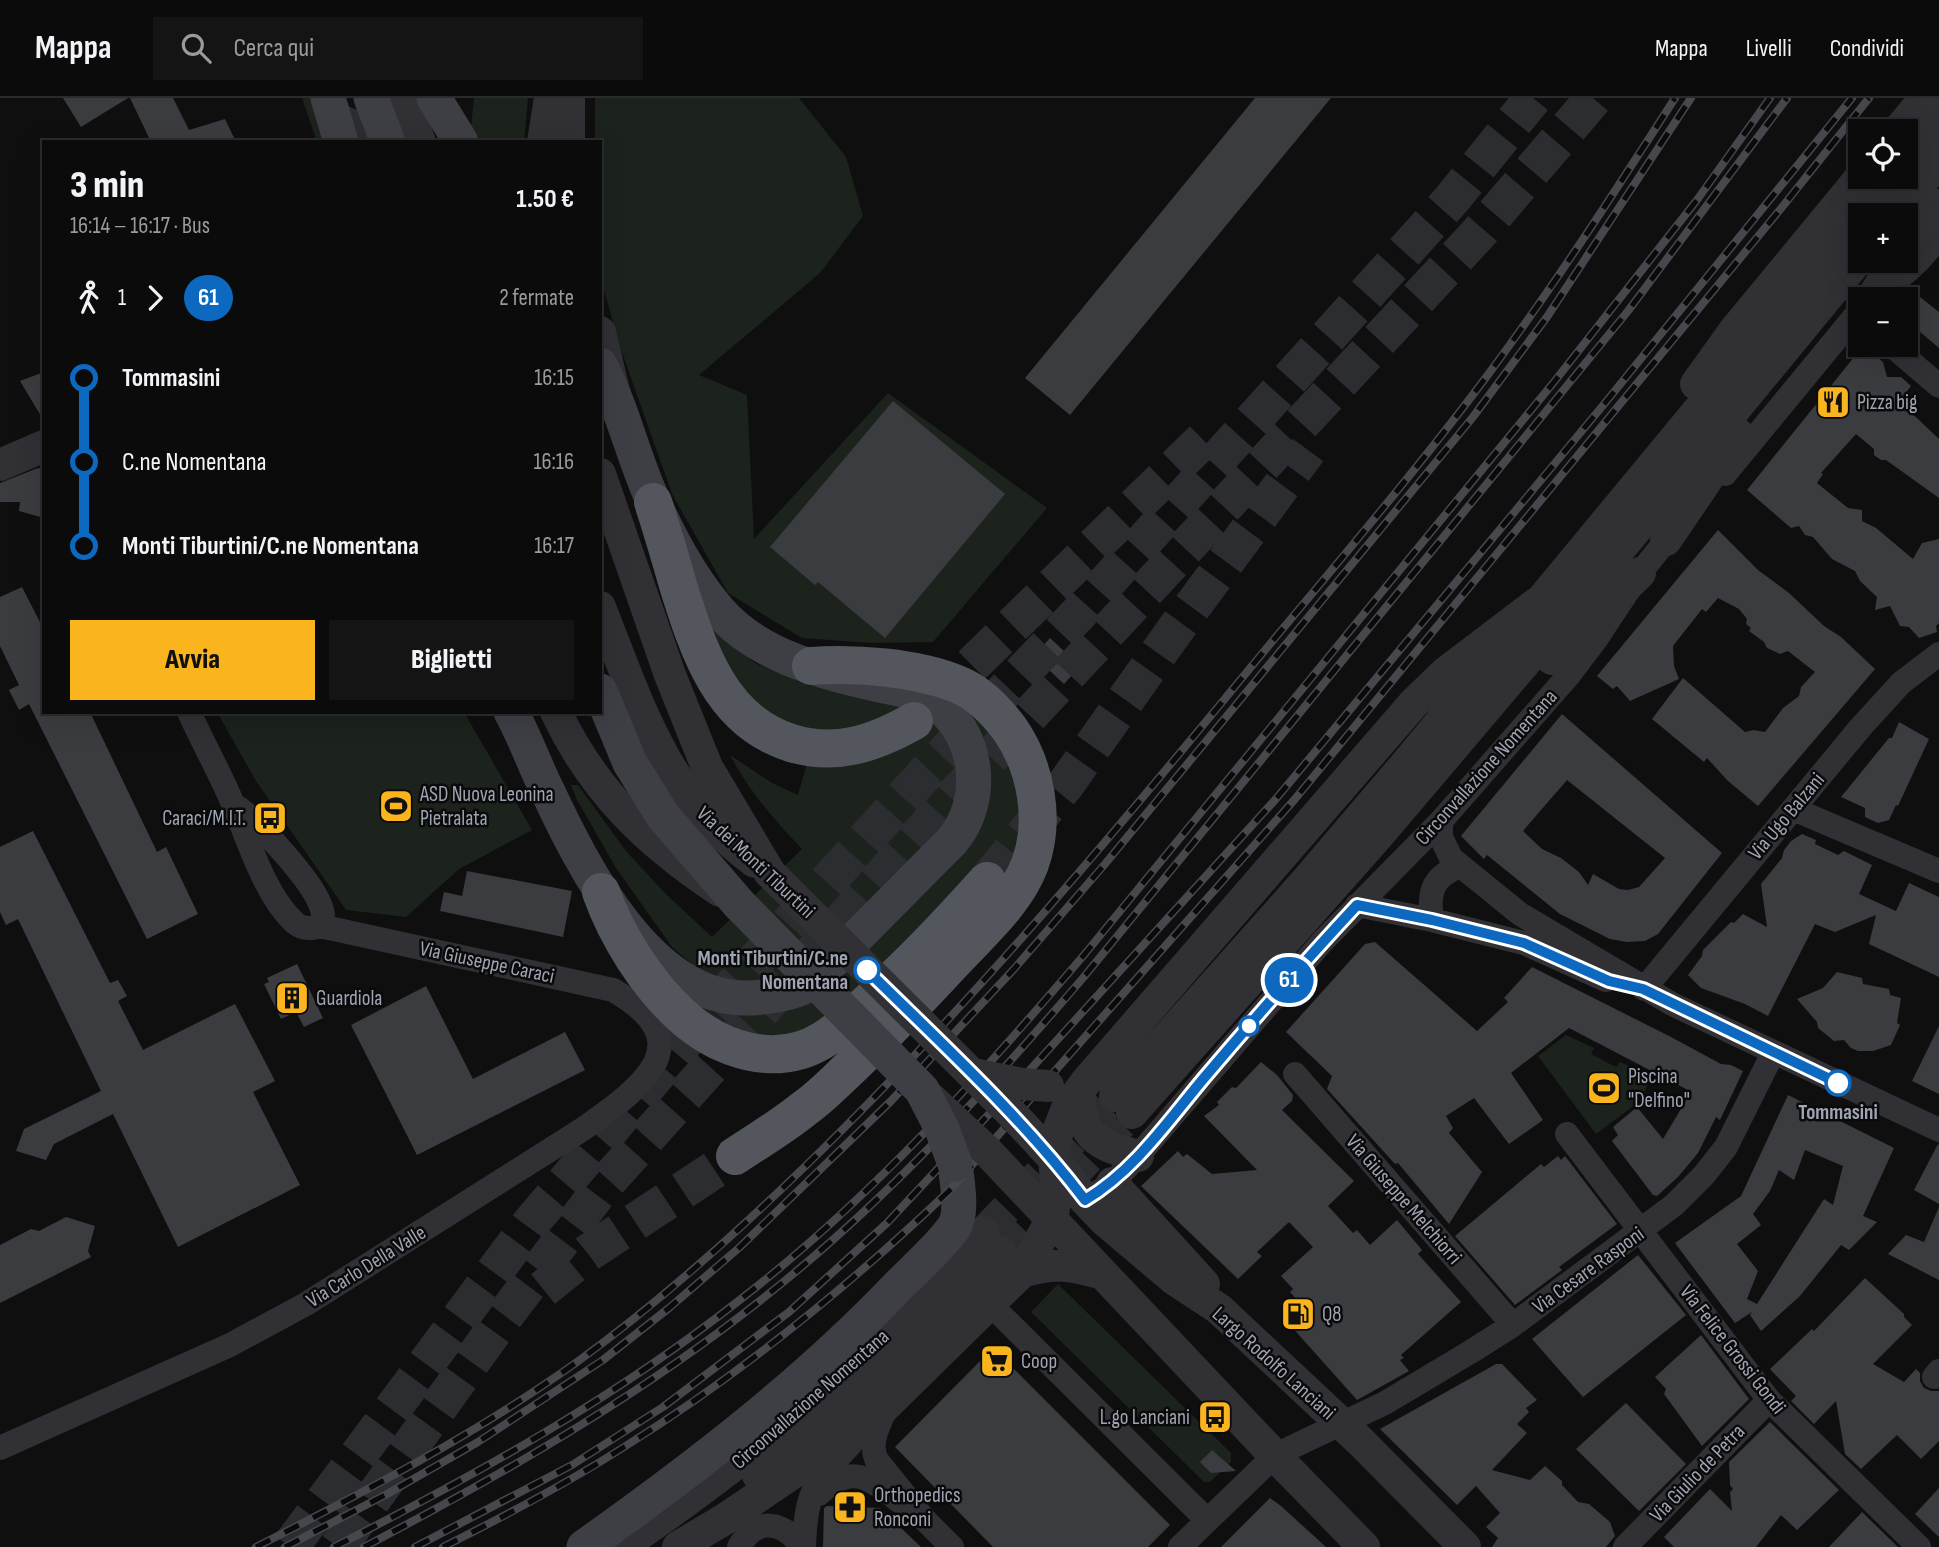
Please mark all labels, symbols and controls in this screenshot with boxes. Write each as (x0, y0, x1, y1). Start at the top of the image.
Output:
search box (153, 17, 643, 80)
text: Mappa (35, 28, 111, 68)
icon: search (177, 29, 215, 67)
text: Cerca qui (233, 33, 314, 64)
text: Mappa (1655, 34, 1708, 63)
text: Livelli (1746, 34, 1792, 63)
text: Condividi (1830, 34, 1904, 63)
map controls (1848, 119, 1918, 357)
button: locate (1848, 119, 1918, 189)
text: 3 min (70, 163, 144, 208)
text: 1.50 € (516, 184, 574, 215)
button: + (1848, 203, 1918, 273)
text: 16:14 – 16:17 · Bus (70, 212, 210, 240)
icon: walk (70, 279, 108, 317)
icon: forward (136, 279, 174, 317)
text: 61 (198, 283, 219, 312)
text: 1 (118, 284, 126, 312)
text: 2 fermate (499, 284, 574, 312)
button: − (1848, 287, 1918, 357)
text: Tommasini (122, 363, 220, 394)
text: 16:15 (534, 364, 574, 392)
restaurant icon: Pizza big (1814, 383, 1852, 421)
place label: Pizza big (1857, 390, 1917, 415)
text: C.ne Nomentana (122, 447, 267, 478)
text: 16:16 (533, 448, 574, 476)
text: Monti Tiburtini/C.ne Nomentana (122, 531, 419, 562)
text: 16:17 (534, 532, 574, 560)
button: Avvia (70, 620, 315, 700)
button: Biglietti (329, 620, 574, 700)
street label: Circonvallazione Nomentana (1410, 685, 1563, 850)
street label: Via Ugo Balzani (1743, 768, 1830, 865)
place label: ASD Nuova Leonina Pietralata (419, 782, 554, 831)
sports icon: ASD Nuova Leonina Pietralata (377, 787, 415, 825)
bus stop icon: Caraci/M.I.T. (251, 799, 289, 837)
street label: Via dei Monti Tiburtini (691, 801, 820, 924)
place label: Caraci/M.I.T. (162, 806, 246, 831)
street label: Via Giuseppe Caraci (417, 936, 557, 989)
place label: Monti Tiburtini/C.ne Nomentana (698, 946, 848, 995)
marker: Monti Tiburtini/C.ne Nomentana (854, 957, 880, 983)
line badge: 61 (1258, 957, 1320, 1003)
text: 61 (1279, 965, 1299, 994)
building icon: Guardiola (273, 979, 311, 1017)
place label: Guardiola (316, 986, 382, 1011)
unlabelled marker (1239, 1016, 1259, 1036)
place label: Piscina "Delfino" (1628, 1064, 1690, 1113)
sports icon: Piscina "Delfino" (1585, 1069, 1623, 1107)
marker: Tommasini (1825, 1070, 1851, 1096)
place label: Tommasini (1798, 1100, 1878, 1125)
street label: Via Giuseppe Melchiorri (1340, 1129, 1467, 1269)
street label: Via Carlo Della Valle (302, 1220, 430, 1313)
street label: Via Cesare Rasponi (1528, 1222, 1649, 1319)
street label: Via Felice Grossi Gondi (1674, 1280, 1791, 1419)
fuel station icon: Q8 (1279, 1295, 1317, 1333)
street label: Largo Rodolfo Lanciani (1207, 1302, 1340, 1425)
place label: Q8 (1322, 1302, 1342, 1327)
street label: Circonvallazione Nomentana (727, 1324, 894, 1475)
supermarket icon: Coop (978, 1342, 1016, 1380)
place label: Coop (1021, 1349, 1057, 1374)
bus stop icon: L.go Lanciani (1196, 1398, 1234, 1436)
place label: L.go Lanciani (1100, 1405, 1190, 1430)
street label: Via Giulio de Petra (1645, 1419, 1750, 1527)
place label: Orthopedics Ronconi (874, 1483, 960, 1532)
pharmacy icon: Orthopedics Ronconi (831, 1488, 869, 1526)

